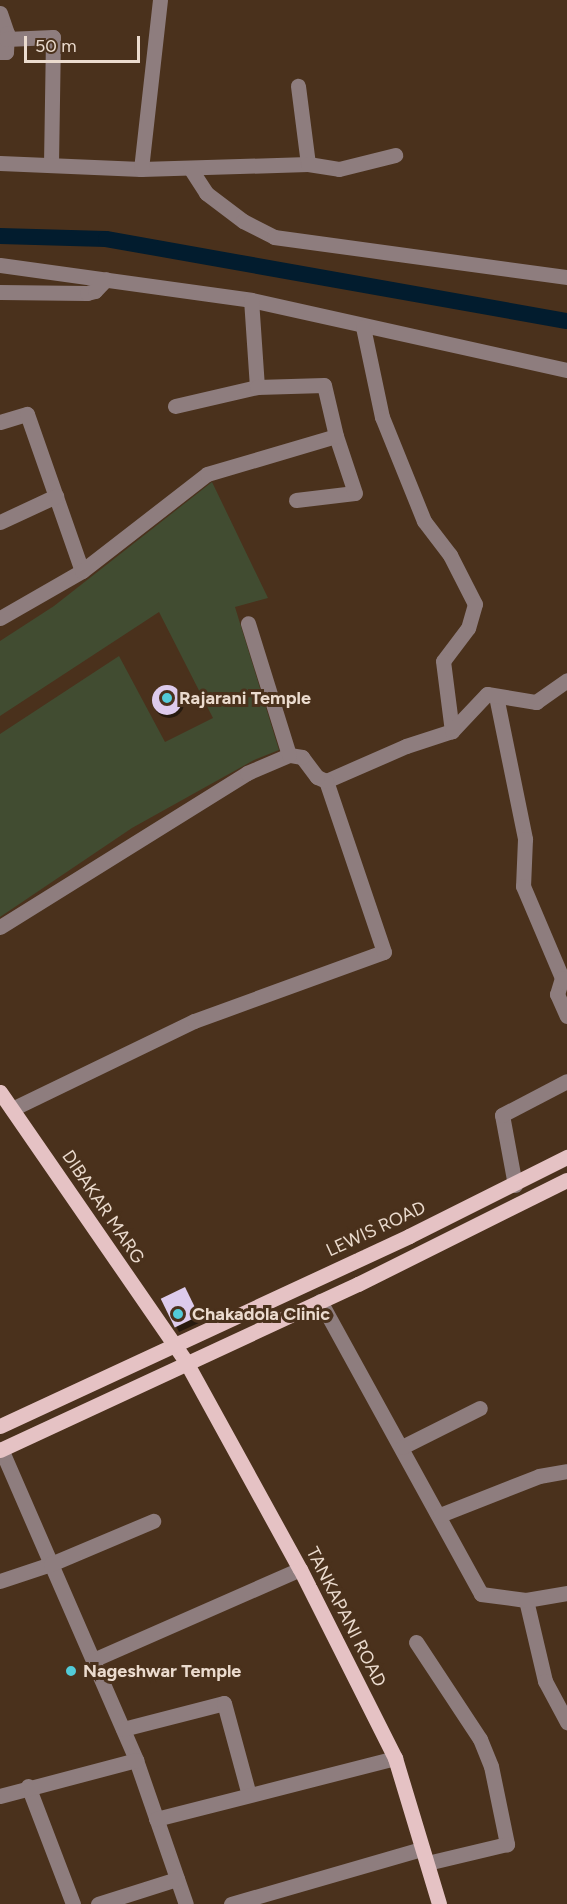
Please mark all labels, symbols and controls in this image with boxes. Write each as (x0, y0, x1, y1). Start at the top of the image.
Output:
scale bar (27, 24, 142, 62)
text: 50 m (35, 35, 77, 57)
place label: Rajarani Temple (179, 687, 311, 709)
marker: Rajarani Temple (160, 691, 174, 705)
street label: DIBAKAR MARG (57, 1146, 149, 1268)
street label: LEWIS ROAD (323, 1197, 429, 1261)
place label: Chakadola Clinic (192, 1303, 330, 1325)
marker: Chakadola Clinic (169, 1305, 187, 1323)
street label: TANKAPANI ROAD (301, 1544, 391, 1690)
place label: Nageshwar Temple (83, 1660, 241, 1682)
marker: Nageshwar Temple (64, 1664, 78, 1678)

